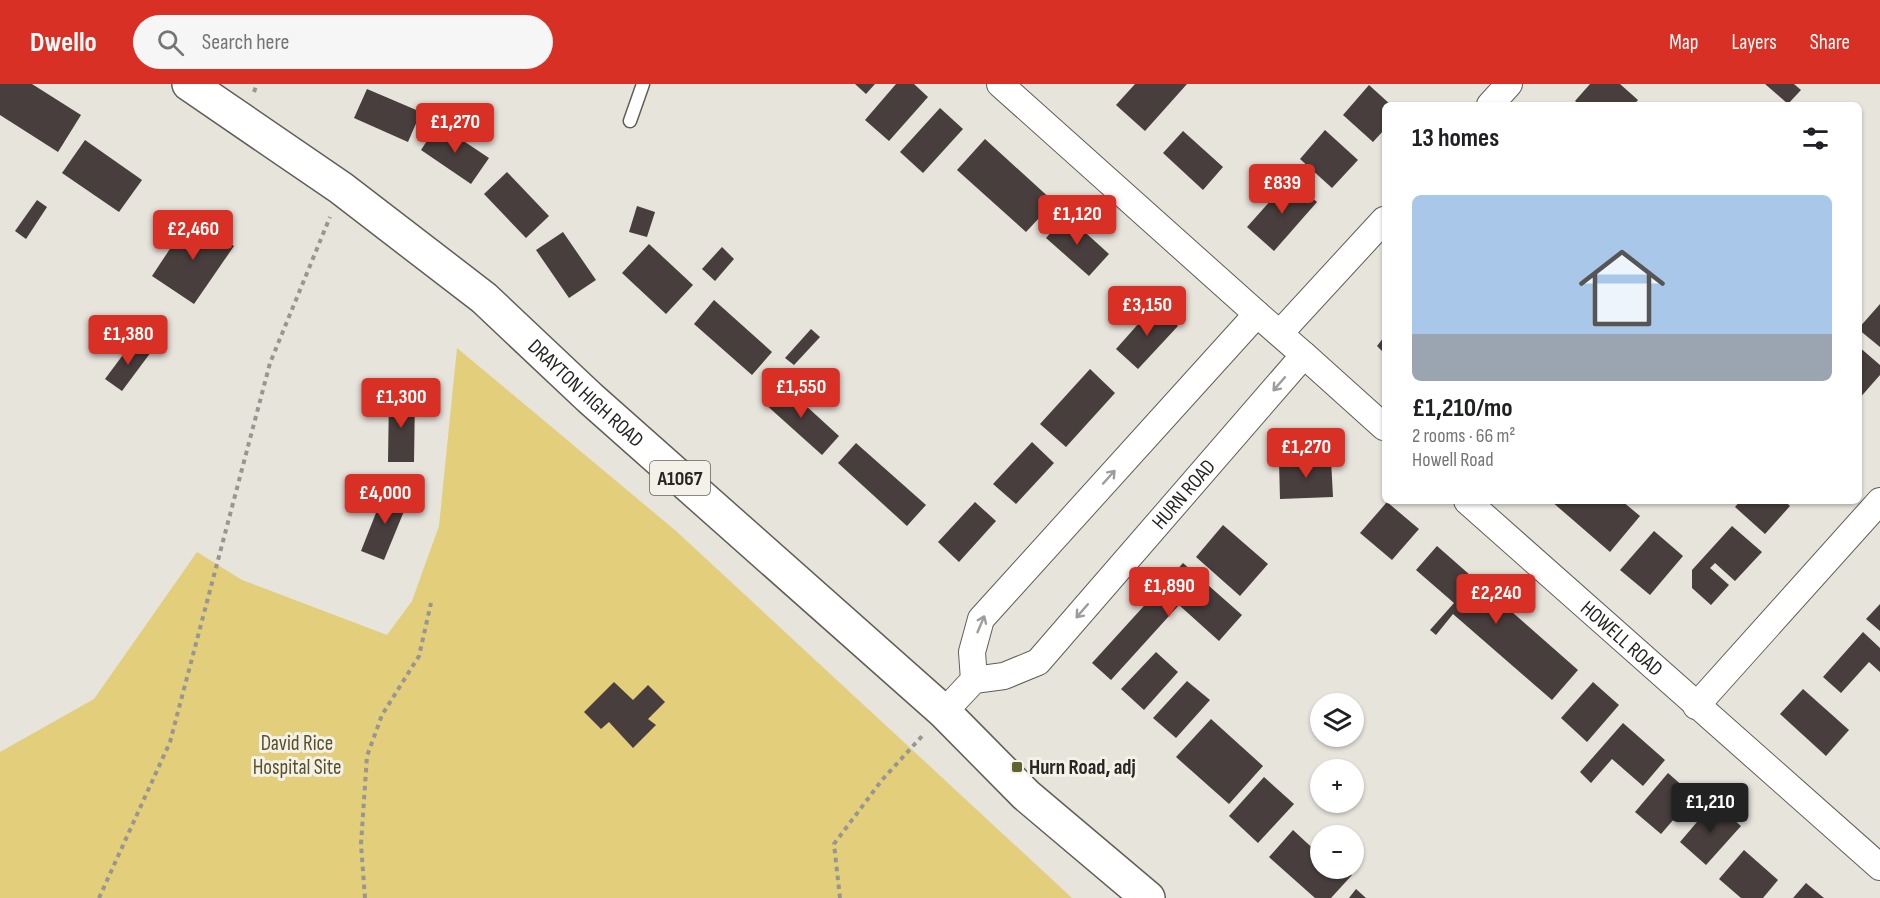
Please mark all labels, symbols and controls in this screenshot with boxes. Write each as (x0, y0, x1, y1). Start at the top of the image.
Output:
search box (133, 15, 553, 69)
text: Dwello (30, 26, 97, 59)
icon: search (154, 26, 187, 59)
text: Search here (202, 29, 289, 56)
text: Map (1669, 30, 1698, 55)
text: Layers (1731, 30, 1777, 55)
text: Share (1810, 30, 1850, 55)
pin: £1,270 (406, 103, 504, 154)
text: £1,270 (430, 110, 480, 134)
icon: filters (1799, 122, 1832, 155)
text: 13 homes (1412, 123, 1499, 154)
pin: £839 (1246, 164, 1318, 215)
text: £839 (1263, 171, 1301, 195)
pin: £1,120 (1028, 195, 1126, 246)
text: £1,120 (1052, 202, 1102, 226)
pin: £2,460 (144, 210, 242, 261)
text: £2,460 (167, 217, 219, 241)
icon: home (1568, 234, 1676, 342)
pin: £3,150 (1098, 286, 1196, 337)
text: £3,150 (1122, 293, 1172, 317)
pin: £1,380 (79, 315, 177, 366)
text: £1,380 (103, 322, 153, 346)
street label: DRAYTON HIGH ROAD (523, 334, 649, 453)
pin: £1,550 (752, 368, 850, 419)
text: £1,550 (776, 375, 826, 399)
one-way arrow (1272, 376, 1285, 392)
pin: £1,300 (352, 378, 450, 429)
text: £1,300 (375, 385, 427, 409)
text: £1,210/mo (1412, 393, 1512, 424)
text: 2 rooms · 66 m² (1412, 424, 1516, 448)
pin: £1,270 (1257, 428, 1355, 479)
text: £1,270 (1281, 435, 1331, 459)
text: Howell Road (1412, 448, 1494, 472)
street label: HURN ROAD (1147, 455, 1221, 534)
road number: A1067 (650, 461, 710, 495)
one-way arrow (1102, 470, 1116, 485)
pin: £4,000 (336, 474, 434, 525)
text: £4,000 (359, 481, 411, 505)
pin: £1,890 (1120, 567, 1218, 618)
text: £1,890 (1143, 574, 1195, 598)
pin: £2,240 (1447, 574, 1545, 625)
text: £2,240 (1470, 581, 1522, 605)
street label: HOWELL ROAD (1575, 596, 1668, 682)
one-way arrow (1075, 603, 1089, 618)
one-way arrow (976, 615, 987, 633)
map controls (1310, 693, 1364, 879)
button: layers (1310, 693, 1364, 747)
park label: David Rice Hospital Site (253, 731, 341, 780)
place label: Hurn Road, adj (1029, 755, 1136, 780)
button: + (1310, 759, 1364, 813)
marker: Hurn Road, adj (1010, 760, 1024, 774)
pin: £1,210 (1661, 783, 1759, 834)
text: £1,210 (1685, 790, 1735, 814)
button: − (1310, 825, 1364, 879)

